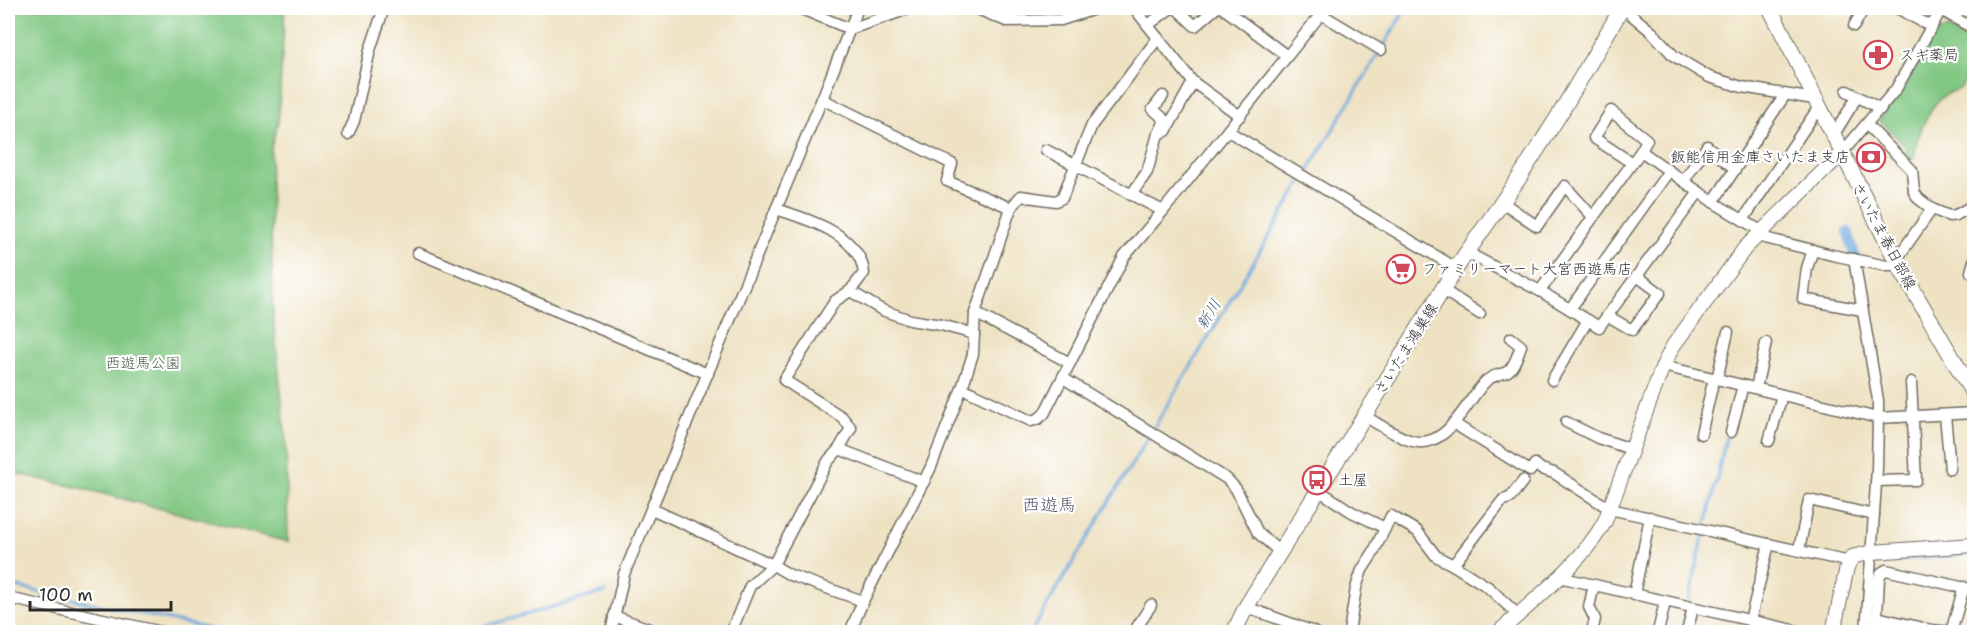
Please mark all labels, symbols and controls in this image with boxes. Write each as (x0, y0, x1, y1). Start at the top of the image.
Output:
pharmacy icon: スギ薬局 (1862, 39, 1894, 71)
place label: スギ薬局 (1899, 45, 1959, 65)
bank icon: 飯能信用金庫さいたま支店 (1855, 141, 1887, 173)
place label: 飯能信用金庫さいたま支店 (1671, 147, 1850, 167)
street label: さいたま春日部線 (1847, 179, 1921, 293)
supermarket icon: ファミリーマート大宮西遊馬店 (1385, 253, 1417, 285)
place label: ファミリーマート大宮西遊馬店 (1422, 259, 1632, 279)
water label: 新川 (1191, 295, 1226, 333)
street label: さいたま鴻巣線 (1370, 299, 1442, 399)
park label: 西遊馬公園 (105, 353, 181, 373)
bus stop icon: 土屋 (1301, 464, 1333, 496)
place label: 土屋 (1338, 470, 1368, 490)
district label: 西遊馬 (1022, 493, 1076, 517)
scale bar (30, 574, 171, 612)
text: 100 m (39, 583, 93, 607)

